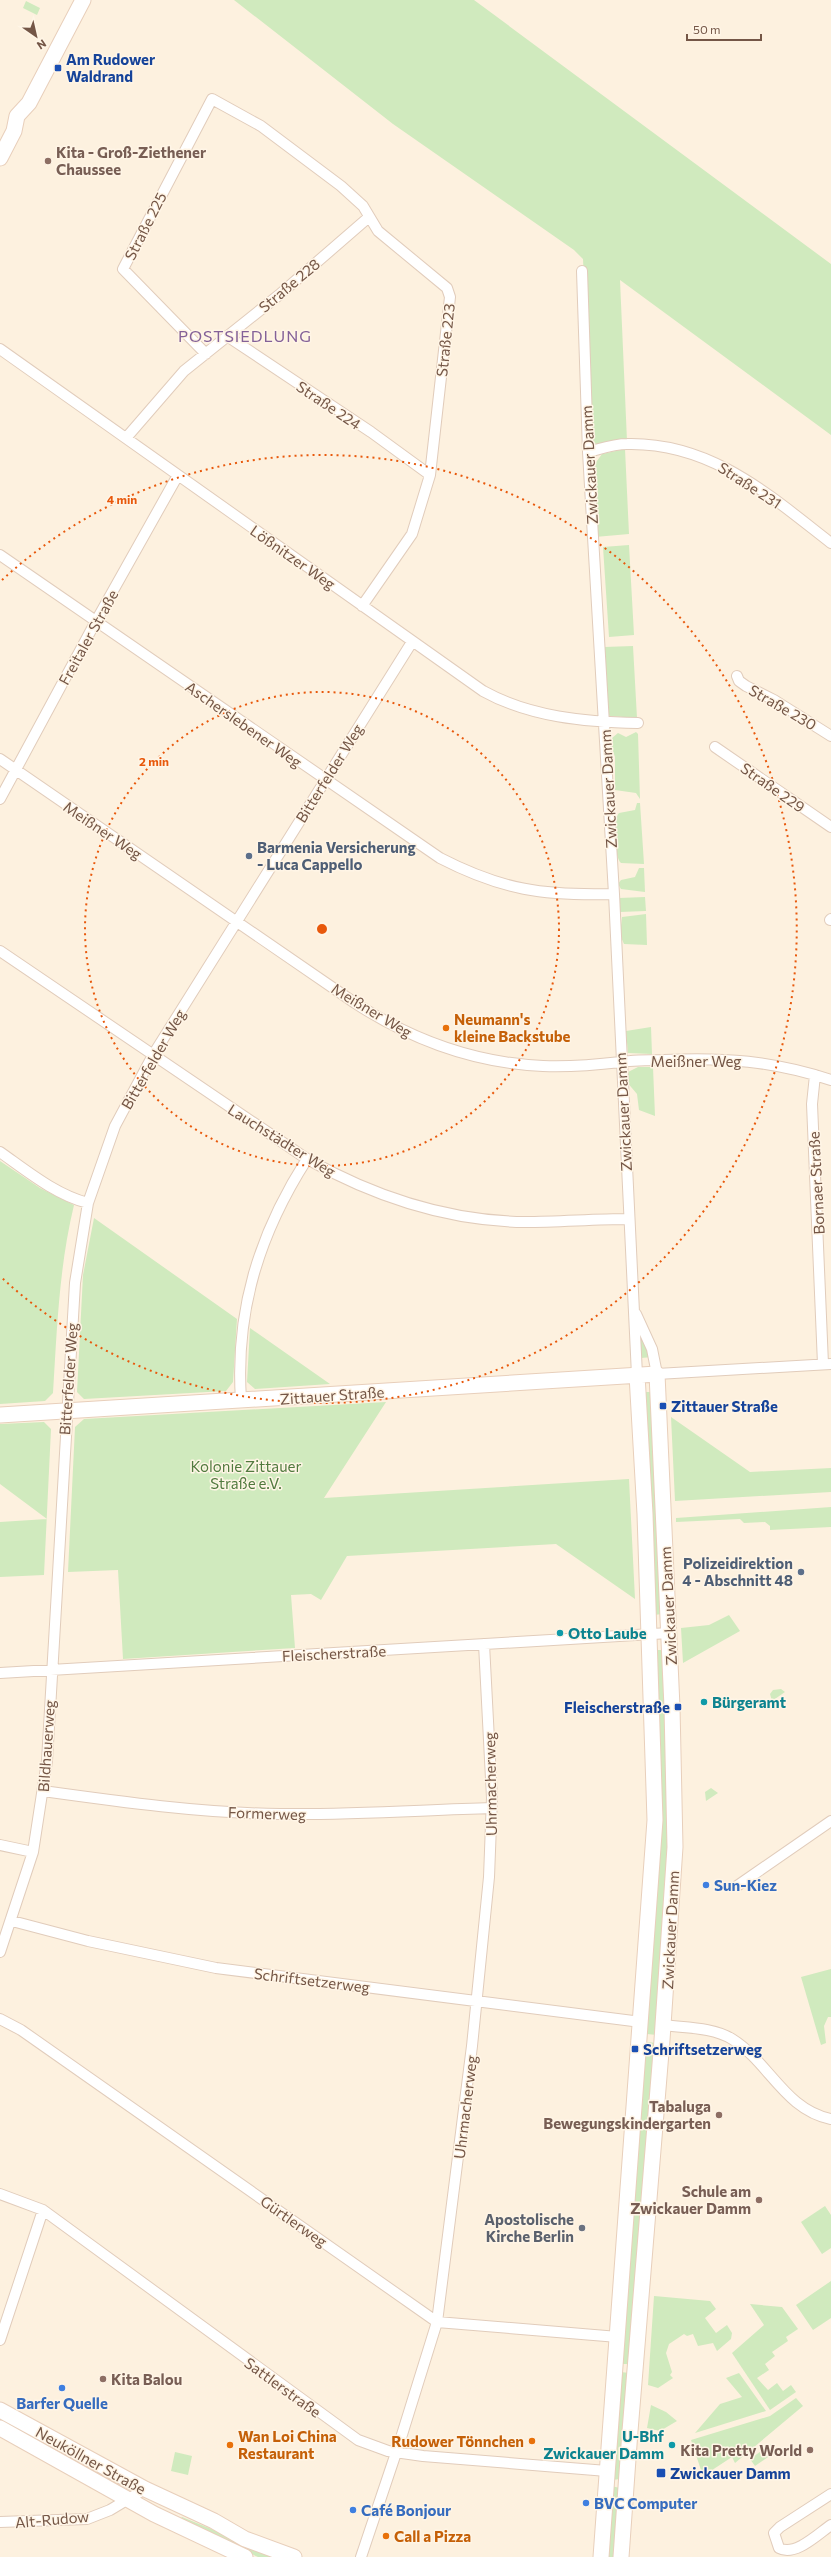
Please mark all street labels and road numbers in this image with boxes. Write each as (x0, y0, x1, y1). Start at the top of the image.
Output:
street label: Straße 225 (120, 189, 170, 263)
street label: Straße 228 (255, 254, 323, 316)
street label: Straße 223 (432, 302, 458, 378)
street label: Straße 224 (293, 377, 365, 433)
street label: Zwickauer Damm (577, 405, 601, 525)
street label: Straße 231 (715, 458, 785, 512)
street label: Lößnitzer Weg (247, 521, 339, 593)
street label: Freitaler Straße (54, 586, 122, 688)
street label: Ascherslebener Weg (182, 677, 306, 771)
street label: Straße 230 (746, 680, 820, 734)
street label: Bitterfelder Weg (292, 720, 366, 826)
street label: Zwickauer Damm (596, 729, 620, 849)
street label: Straße 229 (738, 758, 808, 816)
street label: Meißner Weg (60, 797, 146, 863)
street label: Meißner Weg (328, 979, 416, 1041)
street label: Bitterfelder Weg (117, 1006, 189, 1112)
street label: Zwickauer Damm (611, 1052, 635, 1172)
street label: Meißner Weg (651, 1052, 741, 1070)
street label: Lauchstädter Weg (225, 1100, 339, 1180)
street label: Bornaer Straße (804, 1131, 828, 1235)
street label: Bitterfelder Weg (55, 1322, 81, 1436)
street label: Zittauer Straße (279, 1382, 385, 1408)
street label: Zwickauer Damm (656, 1546, 680, 1666)
street label: Fleischerstraße (281, 1641, 387, 1665)
street label: Bildhauerweg (34, 1699, 58, 1793)
street label: Uhrmacherweg (480, 1732, 500, 1836)
street label: Formerweg (228, 1803, 306, 1823)
street label: Zwickauer Damm (658, 1870, 682, 1990)
street label: Schriftsetzerweg (253, 1964, 371, 1996)
street label: Uhrmacherweg (450, 2054, 480, 2160)
street label: Gürtlerweg (257, 2192, 331, 2250)
street label: Sattlerstraße (241, 2353, 325, 2421)
street label: Neuköllner Straße (33, 2422, 149, 2498)
street label: Alt-Rudow (14, 2507, 90, 2531)

